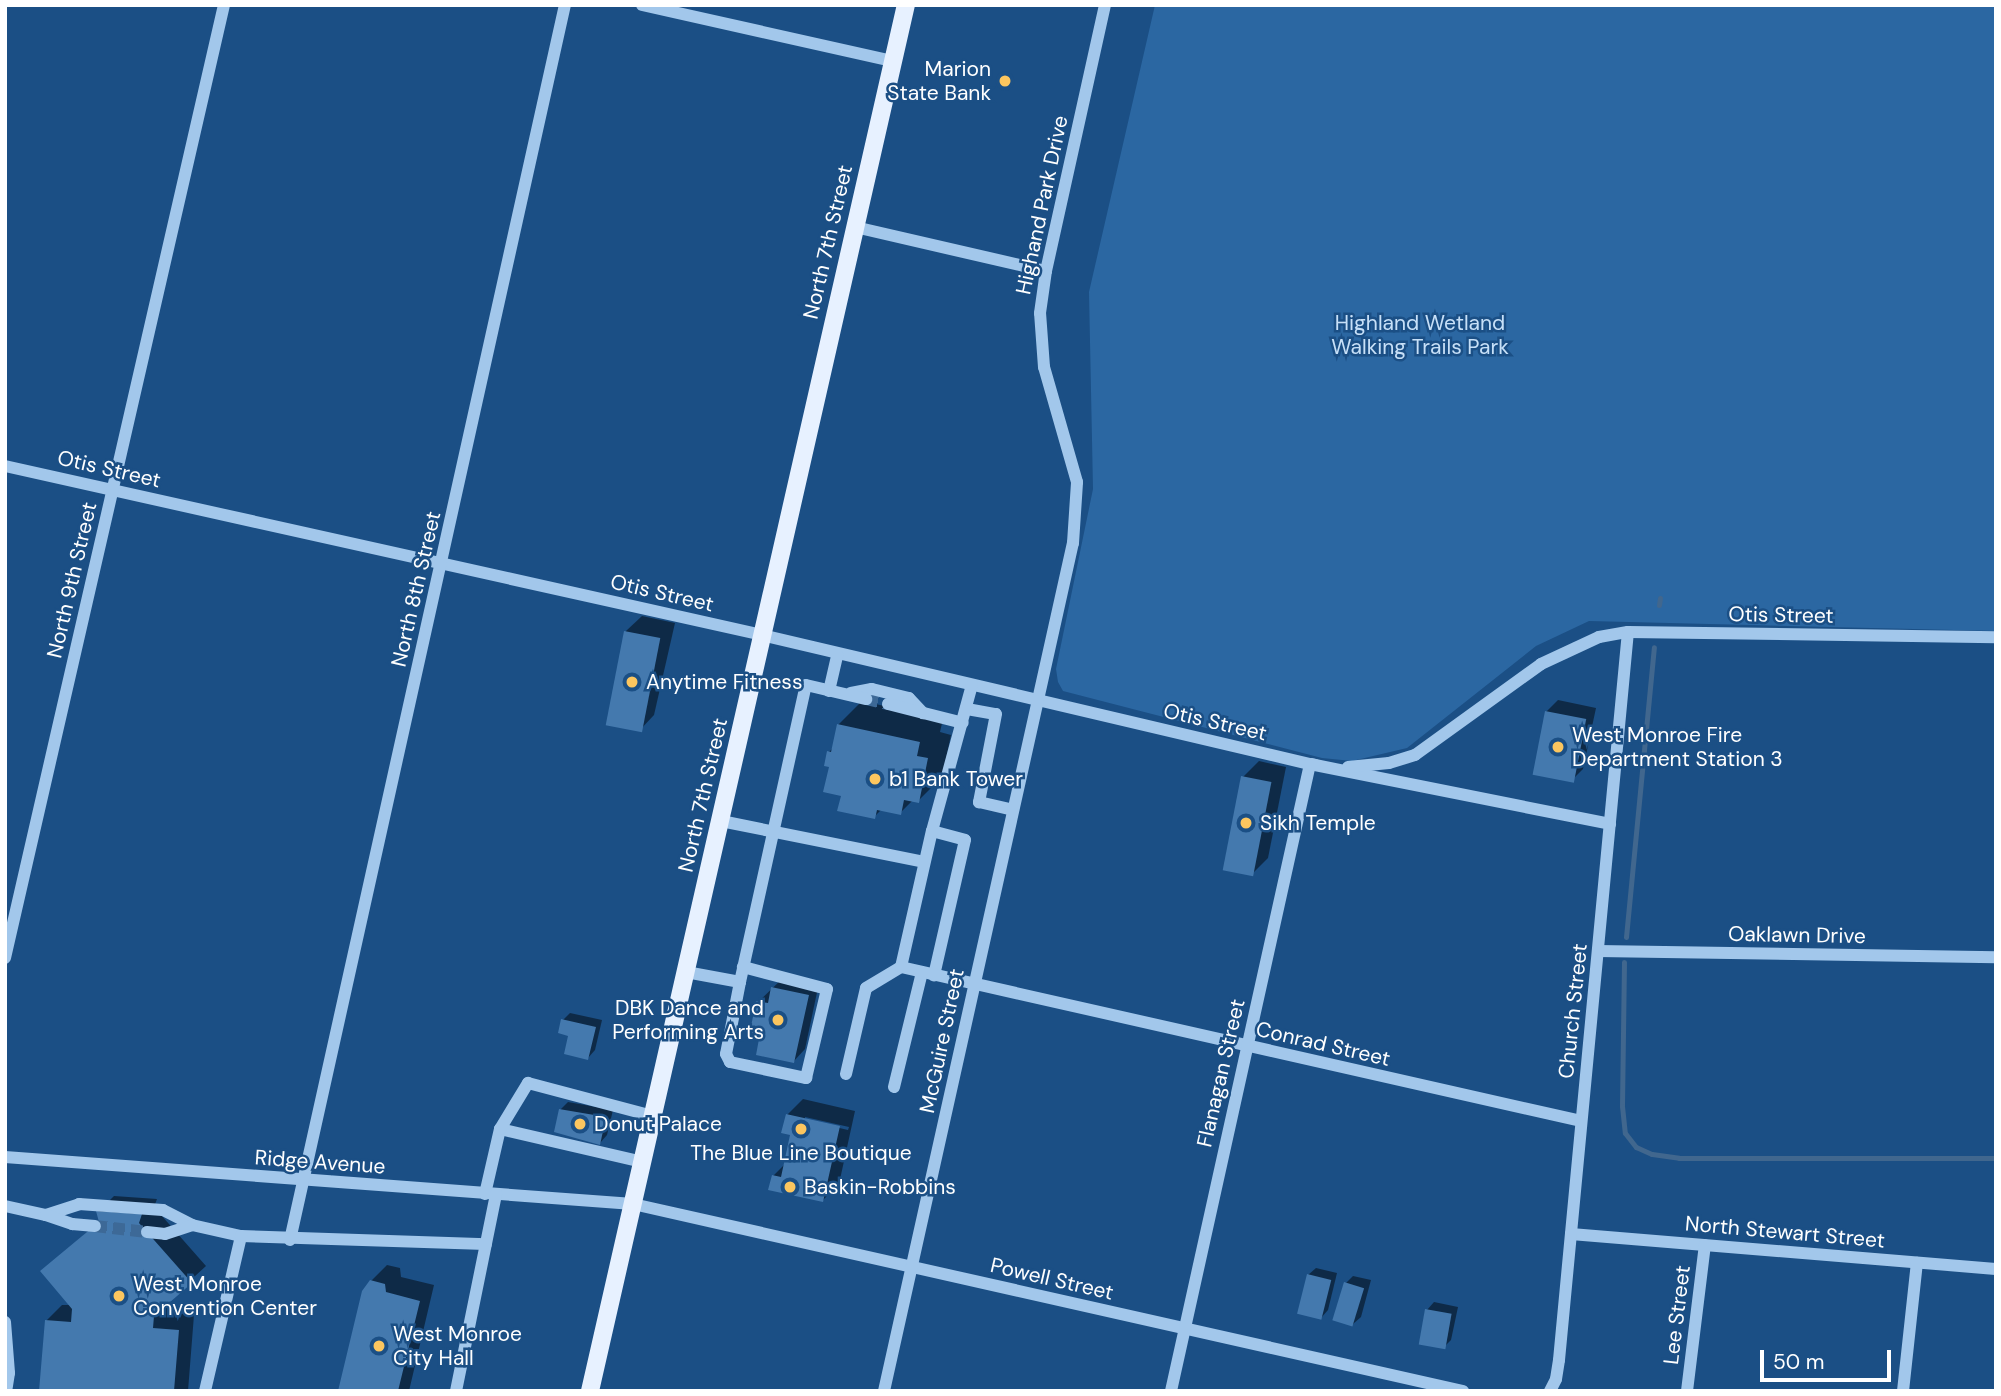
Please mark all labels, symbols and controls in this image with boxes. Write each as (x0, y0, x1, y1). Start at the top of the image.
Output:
place label: Marion State Bank (887, 56, 991, 106)
marker: Marion State Bank (997, 73, 1013, 89)
street label: Highand Park Drive (1011, 113, 1073, 297)
street label: North 7th Street (798, 163, 858, 321)
park label: Highland Wetland Walking Trails Park (1331, 310, 1509, 360)
street label: Otis Street (55, 445, 163, 493)
street label: North 9th Street (42, 500, 102, 660)
street label: North 8th Street (386, 509, 446, 669)
street label: Otis Street (608, 569, 716, 617)
street label: Otis Street (1728, 601, 1834, 629)
place label: Anytime Fitness (646, 669, 802, 695)
marker: Anytime Fitness (624, 674, 640, 690)
street label: Otis Street (1161, 698, 1269, 746)
street label: North 7th Street (673, 716, 733, 874)
place label: West Monroe Fire Department Station 3 (1572, 722, 1783, 772)
marker: West Monroe Fire Department Station 3 (1550, 739, 1566, 755)
place label: b1 Bank Tower (889, 766, 1023, 792)
marker: b1 Bank Tower (867, 771, 883, 787)
place label: Sikh Temple (1260, 810, 1376, 836)
marker: Sikh Temple (1238, 815, 1254, 831)
street label: Oaklawn Drive (1728, 921, 1866, 949)
street label: Church Street (1553, 942, 1593, 1080)
street label: McGuire Street (914, 966, 970, 1116)
place label: DBK Dance and Performing Arts (612, 995, 764, 1045)
street label: Flanagan Street (1192, 997, 1250, 1149)
marker: DBK Dance and Performing Arts (770, 1012, 786, 1028)
street label: Conrad Street (1253, 1016, 1393, 1072)
place label: Donut Palace (594, 1111, 722, 1137)
marker: Donut Palace (572, 1116, 588, 1132)
marker: The Blue Line Boutique (793, 1121, 809, 1137)
place label: The Blue Line Boutique (690, 1140, 912, 1166)
street label: Ridge Avenue (254, 1145, 386, 1179)
place label: Baskin-Robbins (804, 1174, 956, 1200)
marker: Baskin-Robbins (782, 1179, 798, 1195)
street label: North Stewart Street (1684, 1211, 1886, 1253)
street label: Powell Street (988, 1253, 1116, 1305)
street label: Lee Street (1658, 1264, 1696, 1366)
place label: West Monroe Convention Center (133, 1271, 317, 1321)
marker: West Monroe Convention Center (111, 1288, 127, 1304)
place label: West Monroe City Hall (393, 1321, 522, 1371)
scale bar (1763, 1336, 1894, 1380)
marker: West Monroe City Hall (371, 1338, 387, 1354)
text: 50 m (1773, 1348, 1824, 1376)

